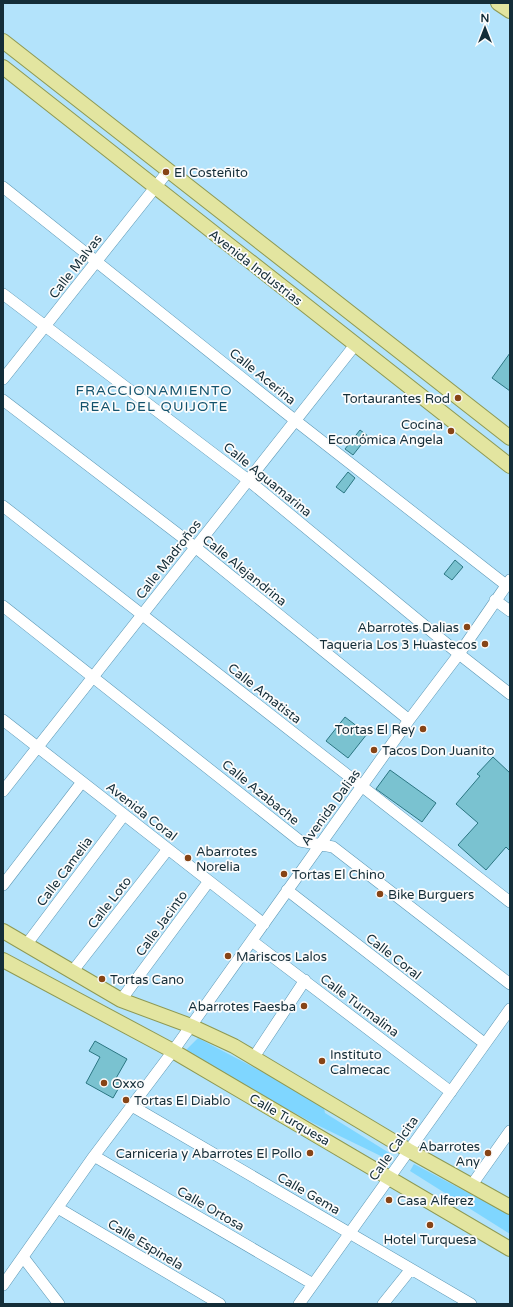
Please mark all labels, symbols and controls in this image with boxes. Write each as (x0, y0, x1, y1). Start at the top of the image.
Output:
north arrow (465, 8, 505, 48)
text: N (481, 12, 489, 25)
place label: El Costeñito (174, 165, 248, 181)
marker: El Costeñito (161, 167, 171, 177)
street label: Avenida Industrias (206, 226, 305, 309)
street label: Calle Malvas (46, 231, 106, 302)
street label: Calle Acerina (226, 345, 299, 408)
district label: FRACCIONAMIENTO REAL DEL QUIJOTE (75, 382, 233, 415)
place label: Tortaurantes Rod (343, 391, 450, 407)
marker: Tortaurantes Rod (453, 393, 463, 403)
place label: Cocina Económica Angela (328, 417, 443, 448)
marker: Cocina Económica Angela (446, 426, 456, 436)
street label: Calle Aguamarina (220, 439, 315, 520)
street label: Calle Madroños (133, 517, 205, 603)
street label: Calle Alejandrina (199, 532, 290, 610)
place label: Abarrotes Dalias (357, 620, 459, 636)
marker: Abarrotes Dalias (462, 622, 472, 632)
place label: Taqueria Los 3 Huastecos (320, 637, 477, 653)
marker: Taqueria Los 3 Huastecos (480, 639, 490, 649)
street label: Calle Amatista (224, 660, 304, 727)
place label: Tortas El Rey (335, 722, 415, 738)
marker: Tortas El Rey (418, 724, 428, 734)
place label: Tacos Don Juanito (382, 743, 495, 759)
marker: Tacos Don Juanito (369, 745, 379, 755)
street label: Calle Azabache (219, 757, 302, 829)
street label: Avenida Dalias (298, 766, 364, 849)
street label: Avenida Coral (103, 779, 180, 844)
street label: Calle Camelia (33, 834, 96, 910)
place label: Abarrotes Norelia (196, 844, 257, 875)
marker: Abarrotes Norelia (183, 853, 193, 863)
place label: Tortas El Chino (292, 867, 385, 883)
marker: Tortas El Chino (279, 869, 289, 879)
street label: Calle Loto (84, 873, 135, 932)
street label: Calle Jacinto (133, 887, 191, 960)
place label: Bike Burguers (388, 887, 474, 903)
marker: Bike Burguers (375, 889, 385, 899)
street label: Calle Coral (363, 930, 424, 983)
place label: Mariscos Lalos (236, 949, 327, 965)
marker: Mariscos Lalos (223, 951, 233, 961)
street label: Calle Turmalina (317, 971, 402, 1041)
place label: Tortas Cano (110, 972, 184, 988)
marker: Tortas Cano (97, 974, 107, 984)
place label: Abarrotes Faesba (188, 999, 296, 1015)
marker: Abarrotes Faesba (299, 1001, 309, 1011)
place label: Instituto Calmecac (330, 1047, 390, 1078)
marker: Instituto Calmecac (317, 1056, 327, 1066)
place label: Oxxo (112, 1076, 144, 1092)
marker: Oxxo (99, 1078, 109, 1088)
street label: Calle Turquesa (246, 1090, 333, 1149)
place label: Tortas El Diablo (134, 1093, 230, 1109)
marker: Tortas El Diablo (121, 1095, 131, 1105)
street label: Calle Calcita (366, 1113, 422, 1184)
place label: Abarrotes Any (419, 1139, 480, 1170)
place label: Carniceria y Abarrotes El Pollo (116, 1146, 302, 1162)
marker: Carniceria y Abarrotes El Pollo (305, 1148, 315, 1158)
marker: Abarrotes Any (483, 1148, 493, 1158)
street label: Calle Gema (274, 1169, 343, 1218)
street label: Calle Ortosa (174, 1183, 247, 1235)
place label: Casa Alferez (397, 1193, 474, 1209)
marker: Casa Alferez (384, 1195, 394, 1205)
street label: Calle Espinela (105, 1216, 186, 1274)
marker: Hotel Turquesa (425, 1220, 435, 1230)
place label: Hotel Turquesa (383, 1232, 477, 1248)

